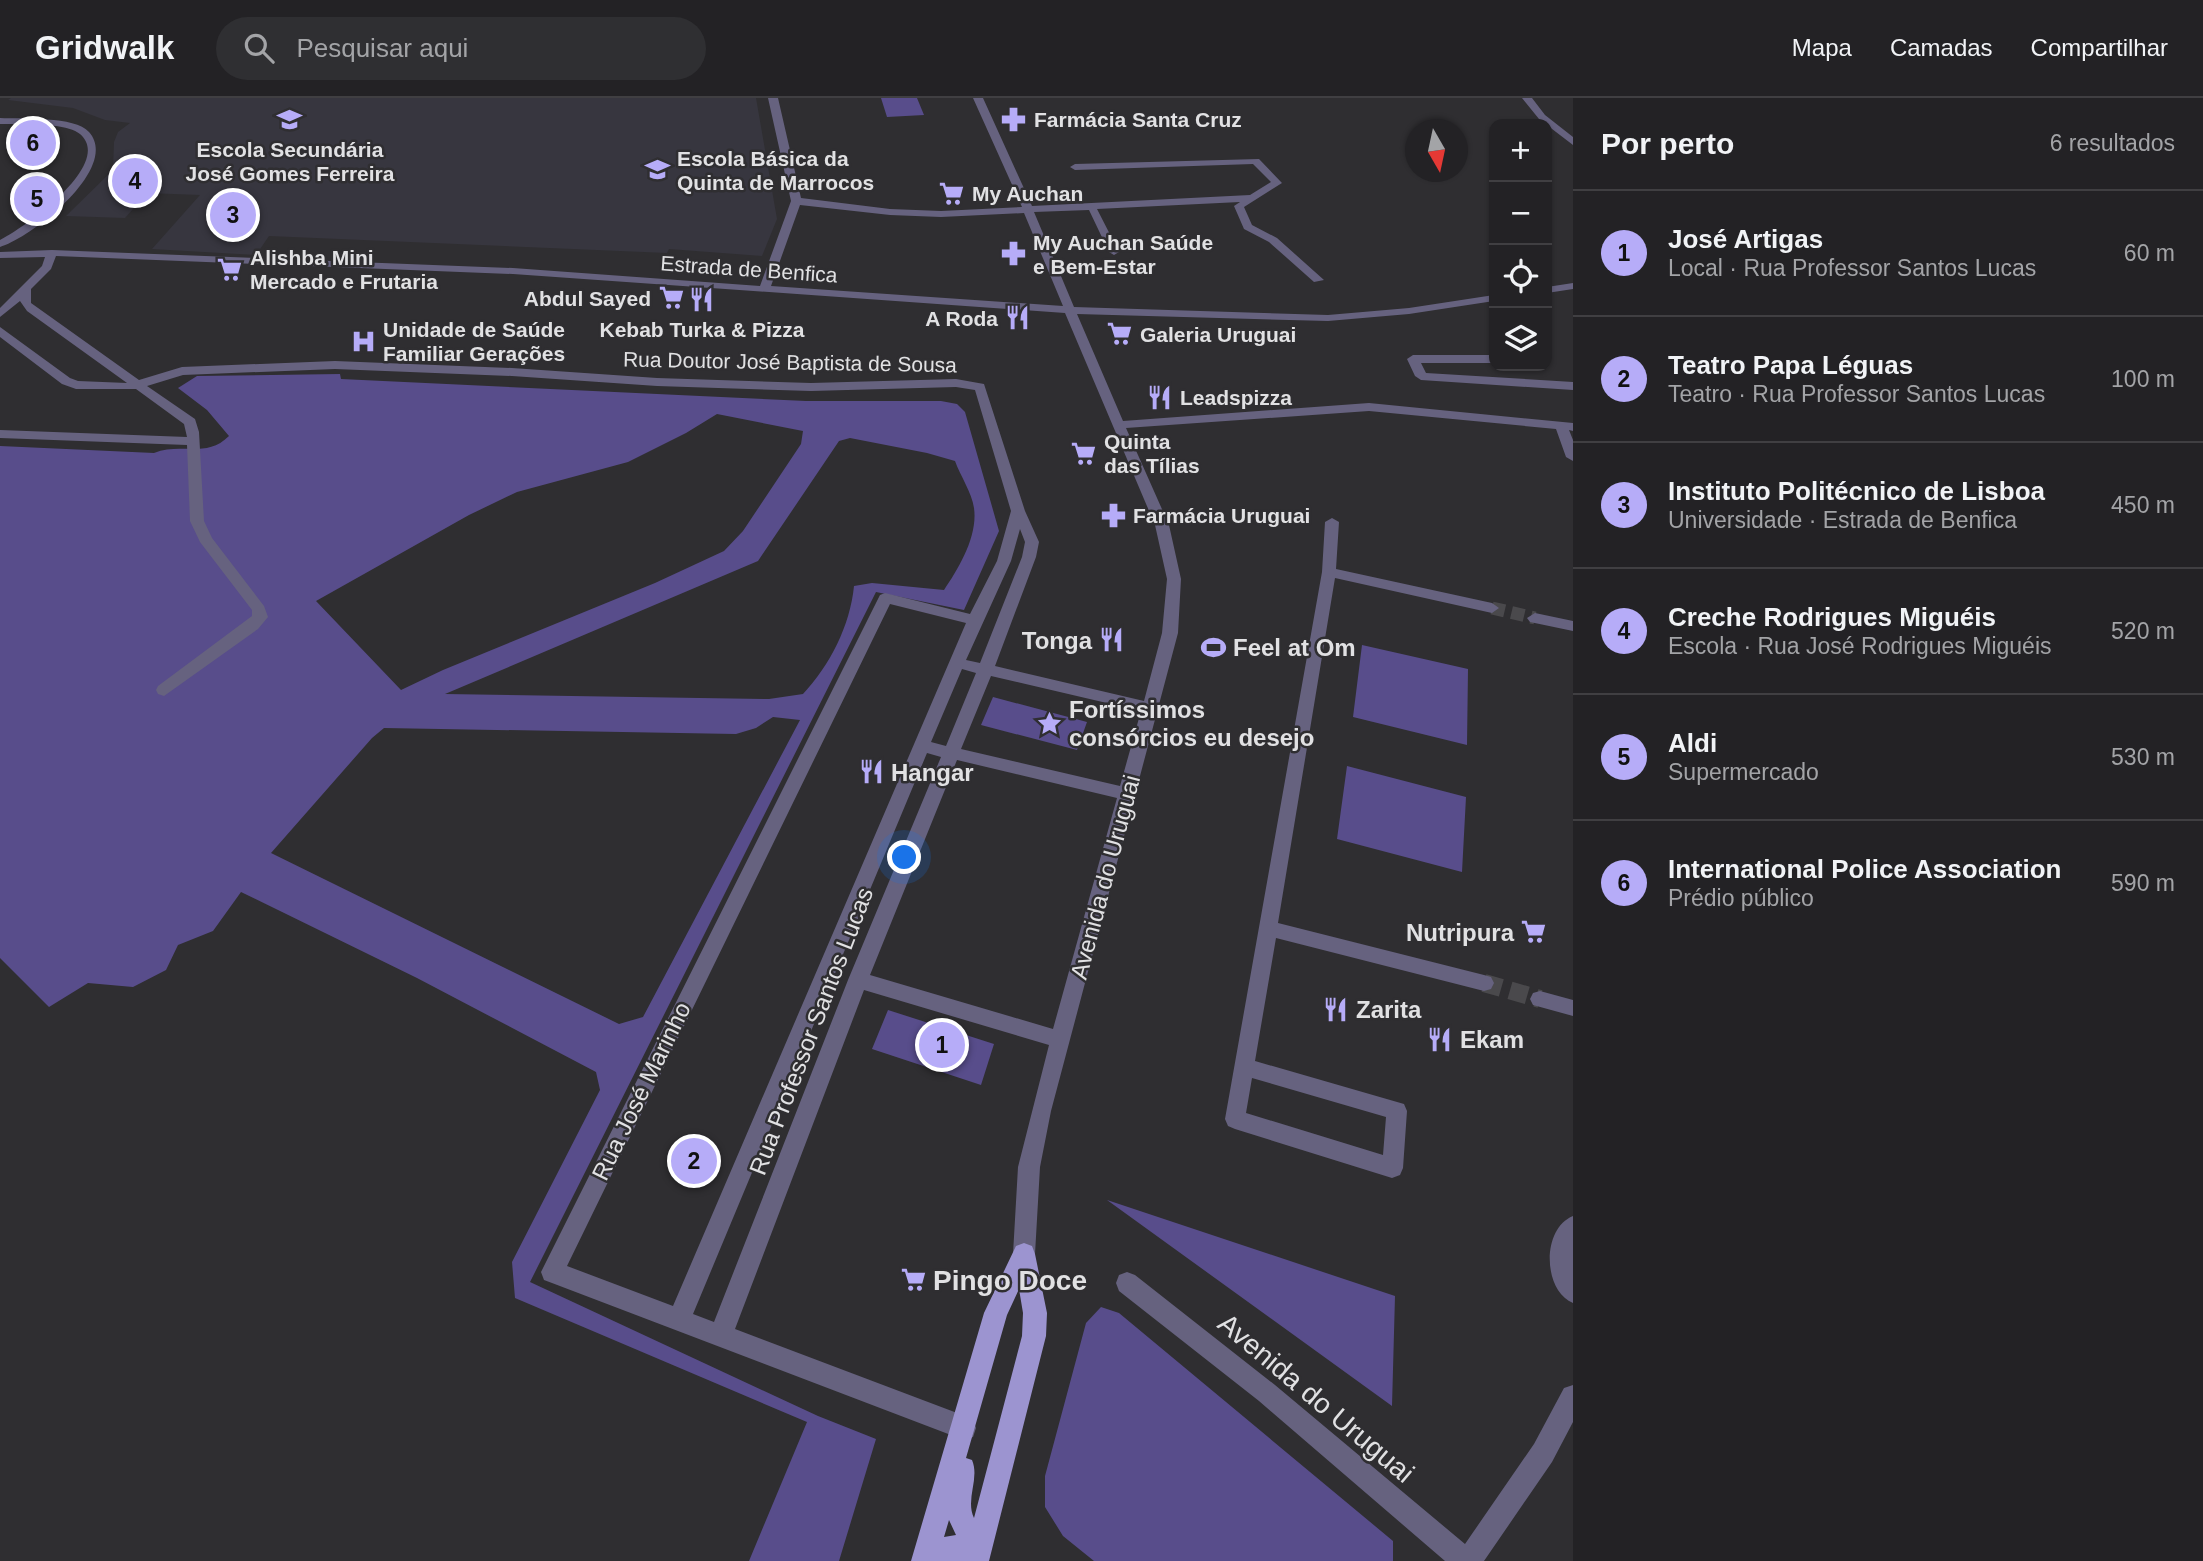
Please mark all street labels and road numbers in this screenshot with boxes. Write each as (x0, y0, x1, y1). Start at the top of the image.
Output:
street label: Estrada de Benfica (660, 251, 839, 287)
street label: Rua Doutor José Baptista de Sousa (623, 348, 957, 376)
street label: Avenida do Uruguai (1065, 772, 1145, 982)
street label: Rua Professor Santos Lucas (744, 884, 878, 1178)
street label: Rua José Marinho (586, 998, 696, 1184)
street label: Avenida do Uruguai (1212, 1307, 1420, 1489)

